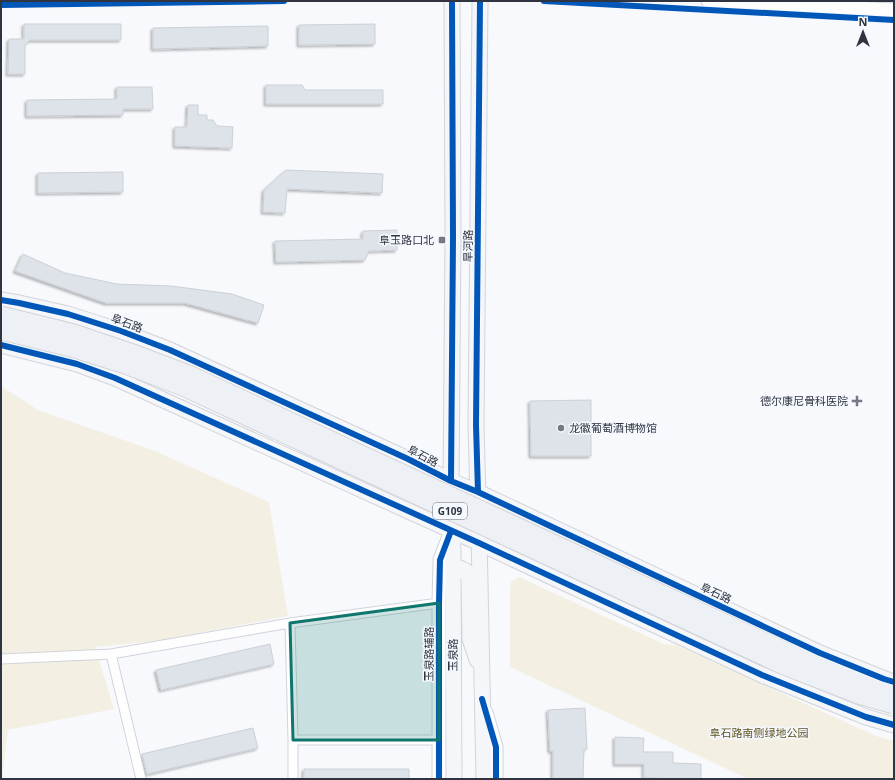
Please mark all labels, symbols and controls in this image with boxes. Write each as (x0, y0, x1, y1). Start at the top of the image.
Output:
north arrow (843, 12, 883, 52)
text: N (859, 14, 867, 29)
street label: 旱河路 (460, 229, 475, 263)
place label: 阜玉路口北 (379, 232, 434, 247)
marker: 阜玉路口北 (437, 235, 447, 245)
street label: 阜石路 (109, 310, 145, 335)
place label: 德尔康尼骨科医院 (760, 393, 848, 408)
marker: 德尔康尼骨科医院 (851, 395, 863, 407)
place label: 龙徽葡萄酒博物馆 (569, 420, 657, 435)
marker: 龙徽葡萄酒博物馆 (556, 423, 566, 433)
street label: 阜石路 (405, 441, 441, 470)
road number: G109 (433, 503, 467, 519)
street label: 阜石路 (698, 579, 734, 606)
street label: 玉泉路辅路 (421, 627, 436, 682)
street label: 玉泉路 (445, 639, 460, 672)
park label: 阜石路南侧绿地公园 (710, 725, 809, 740)

